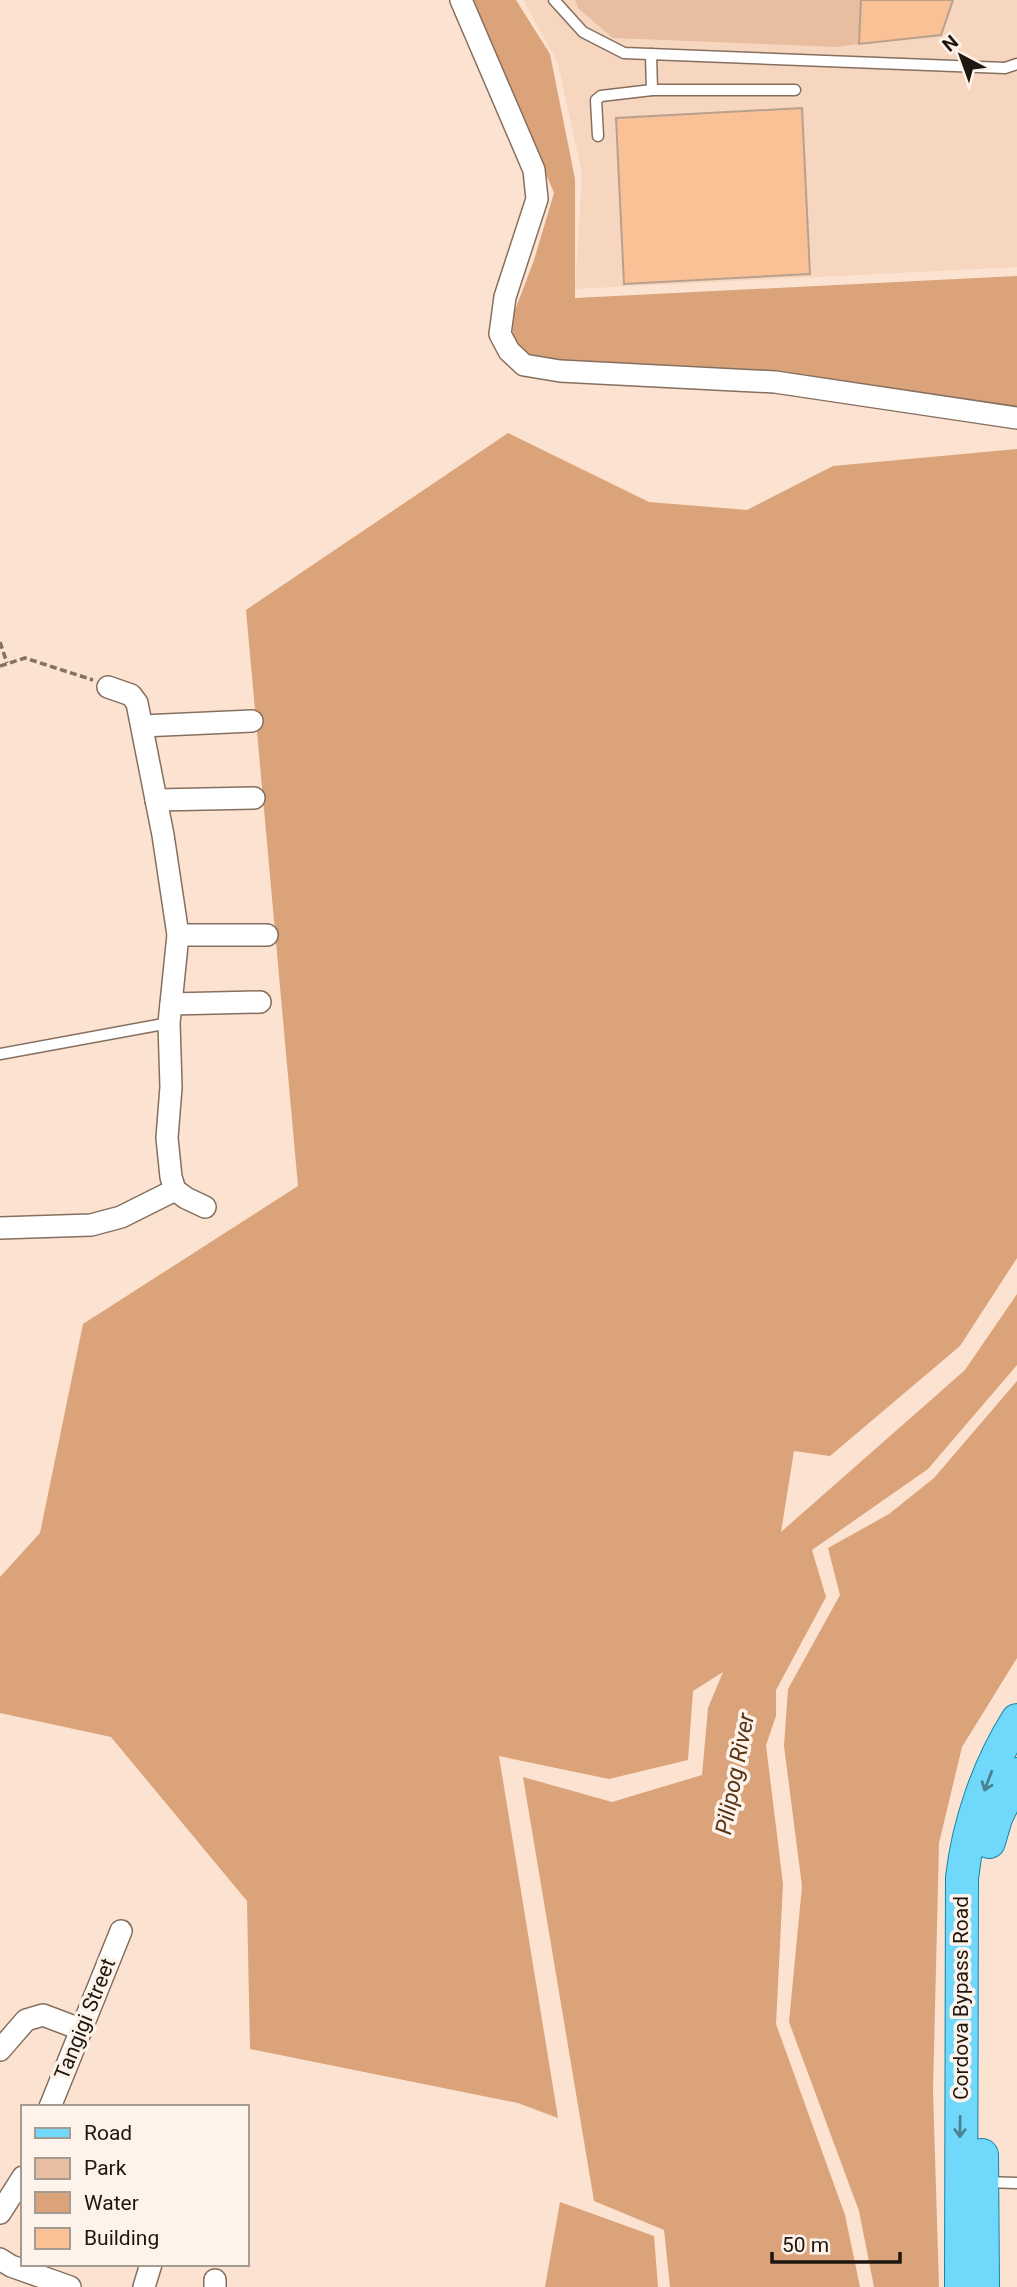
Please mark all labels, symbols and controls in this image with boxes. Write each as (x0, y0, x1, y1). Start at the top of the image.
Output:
north arrow (926, 21, 996, 91)
text: N (938, 30, 963, 57)
water label: Pilipog River (710, 1710, 760, 1837)
one-way arrow (980, 1770, 993, 1792)
street label: Cordova Bypass Road (949, 1896, 973, 2100)
street label: Tangigi Street (50, 1955, 120, 2083)
legend (21, 2105, 248, 2266)
one-way arrow (954, 2116, 967, 2139)
text: Road (84, 2121, 132, 2145)
text: Park (84, 2156, 127, 2180)
text: Water (84, 2191, 139, 2215)
scale bar (772, 2220, 900, 2264)
text: Building (84, 2226, 159, 2250)
text: 50 m (782, 2233, 829, 2257)

